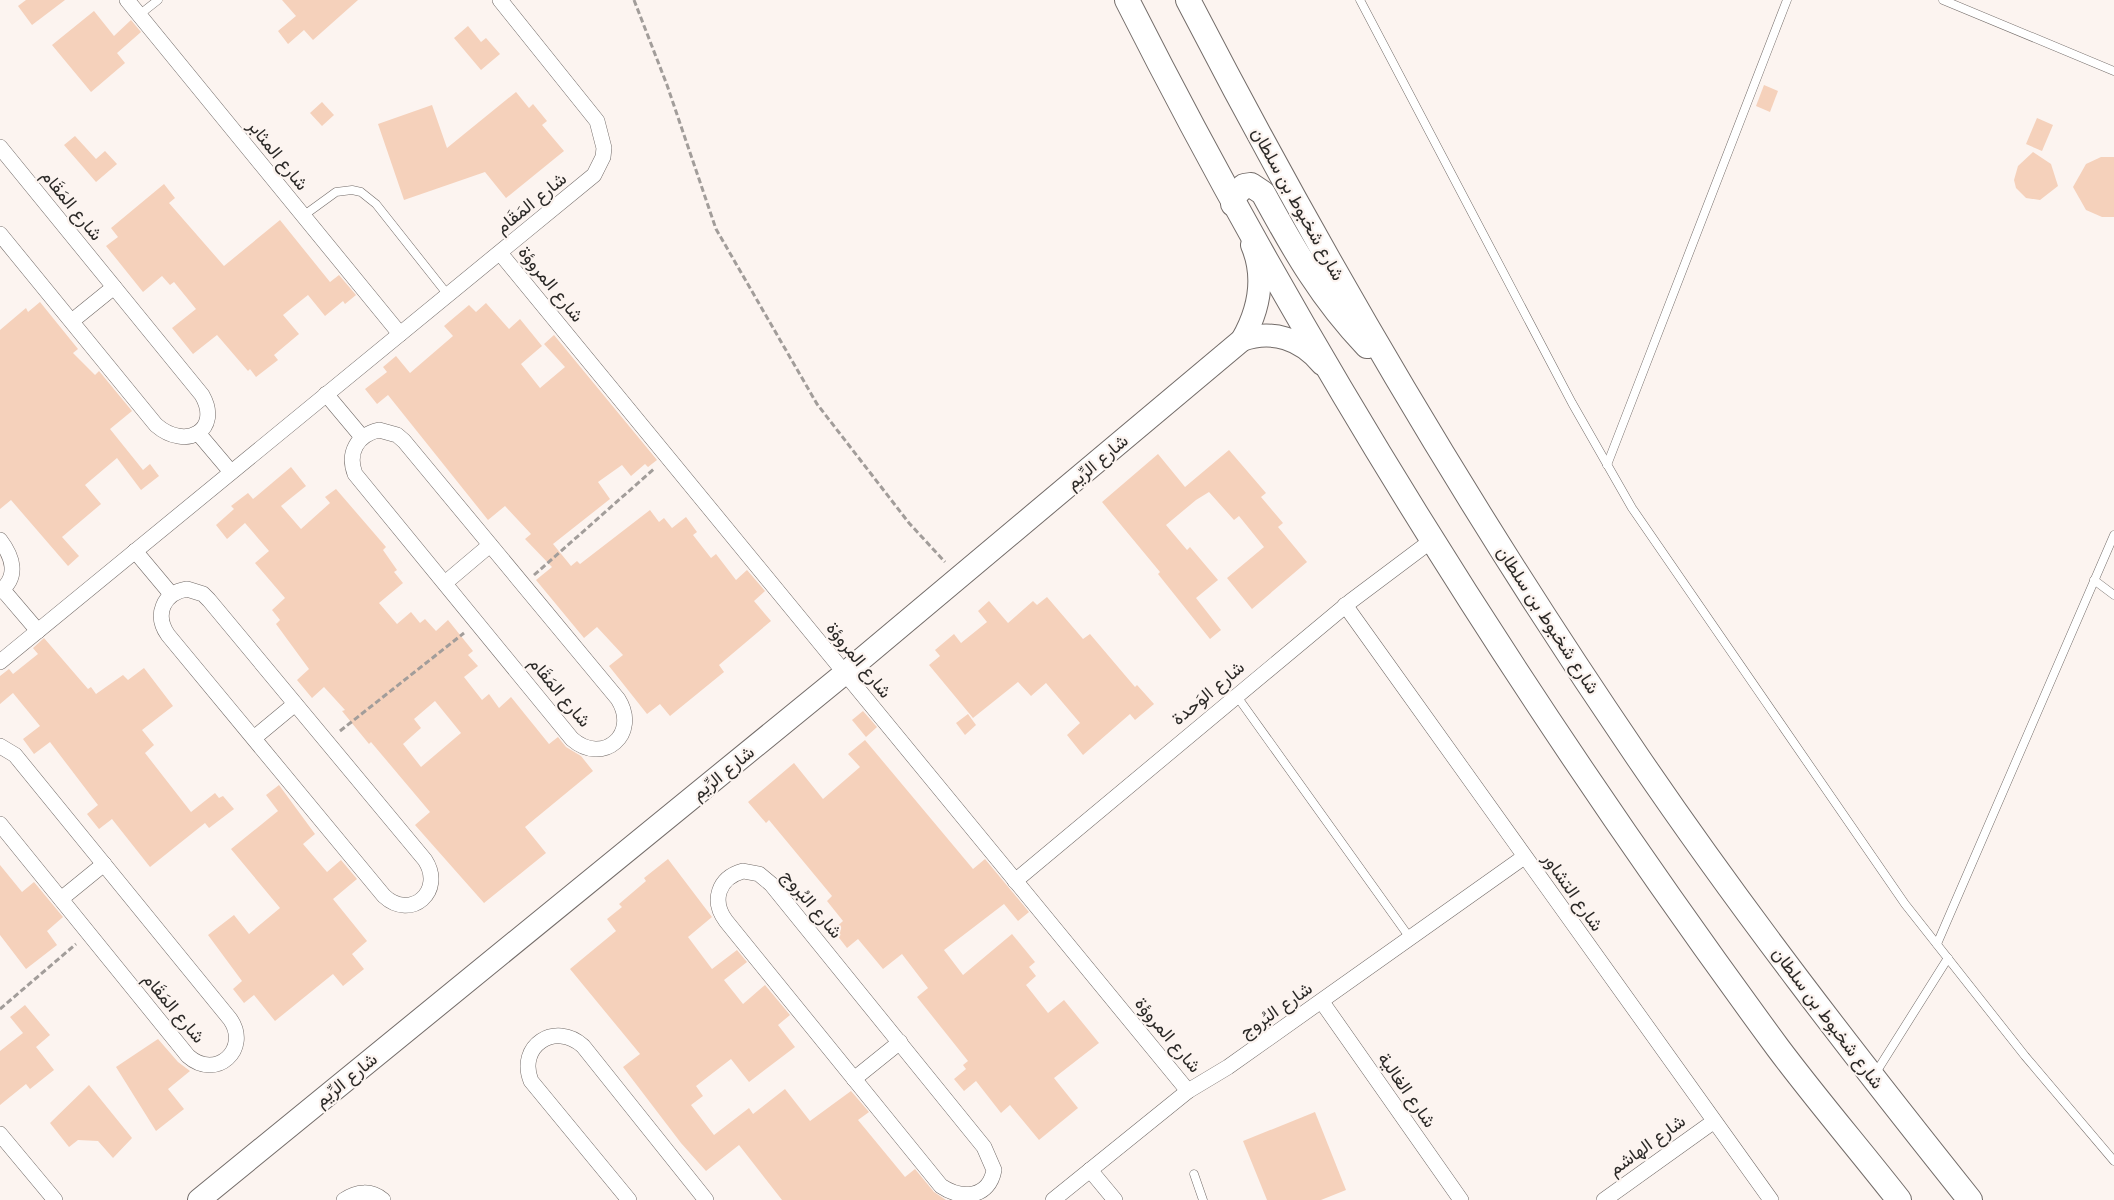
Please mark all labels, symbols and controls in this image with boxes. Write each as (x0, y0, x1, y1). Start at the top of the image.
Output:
street label: شارع المثابر (241, 114, 313, 195)
street label: شارع شخبوط بن سلطان (1246, 124, 1349, 285)
street label: شارع المَقَام (36, 165, 107, 246)
street label: شارع المَقَام (491, 168, 572, 239)
street label: شارع المروؤة (513, 241, 588, 327)
street label: شارع الرِّيم (1061, 430, 1133, 495)
street label: شارع شخبوط بن سلطان (1491, 542, 1604, 699)
street label: شارع المروؤة (821, 617, 896, 703)
street label: شارع المَقَام (523, 652, 596, 732)
street label: شارع الوَحدة (1167, 656, 1250, 731)
street label: شارع الرِّيم (687, 741, 759, 806)
street label: شارع التشاور (1537, 848, 1608, 936)
street label: شارع البُروج (776, 865, 847, 944)
street label: شارع شخبوط بن سلطان (1767, 943, 1888, 1094)
street label: شارع المَقَام (137, 968, 210, 1048)
street label: شارع البُروج (1236, 977, 1317, 1044)
street label: شارع المروؤة (1129, 993, 1206, 1078)
street label: شارع الرِّيم (310, 1048, 382, 1113)
street label: شارع الغالية (1372, 1048, 1441, 1132)
street label: شارع الهاشم (1604, 1110, 1690, 1181)

